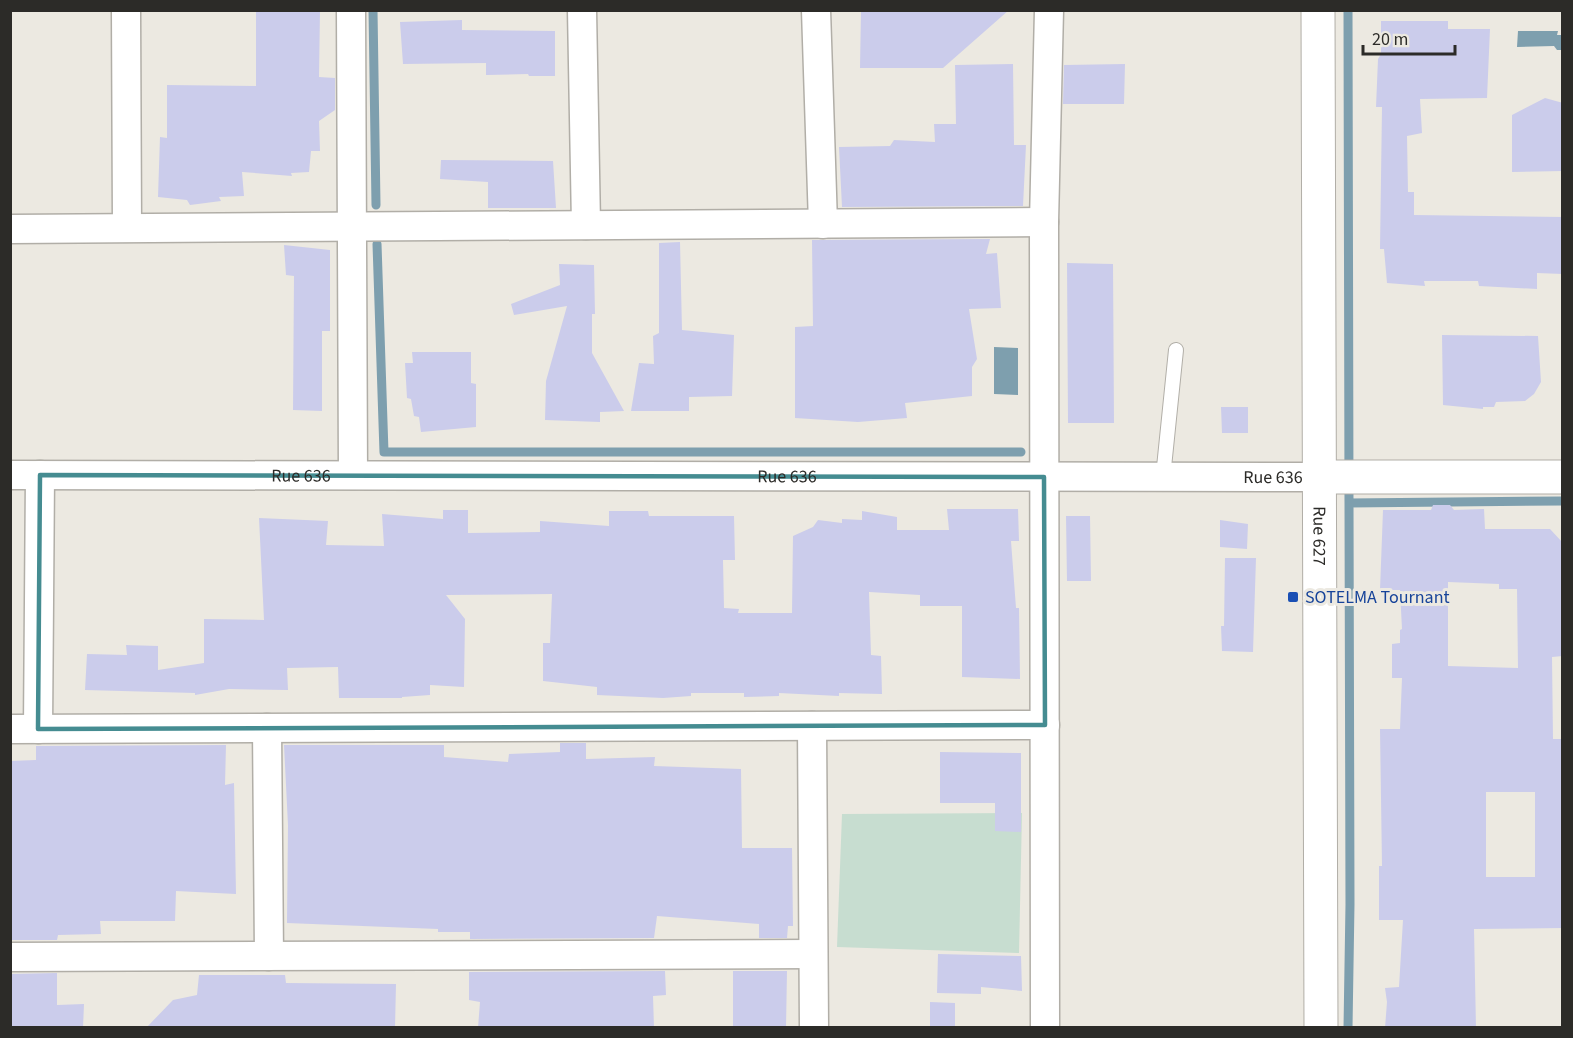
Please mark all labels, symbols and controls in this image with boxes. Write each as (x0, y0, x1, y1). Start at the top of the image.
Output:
scale bar (1363, 18, 1454, 56)
text: 20 m (1372, 27, 1408, 52)
street label: Rue 636 (271, 463, 331, 488)
street label: Rue 636 (757, 464, 817, 489)
street label: Rue 636 (1243, 464, 1303, 489)
street label: Rue 627 (1307, 506, 1332, 566)
place label: SOTELMA Tournant (1305, 585, 1450, 610)
marker: SOTELMA Tournant (1286, 590, 1300, 604)

